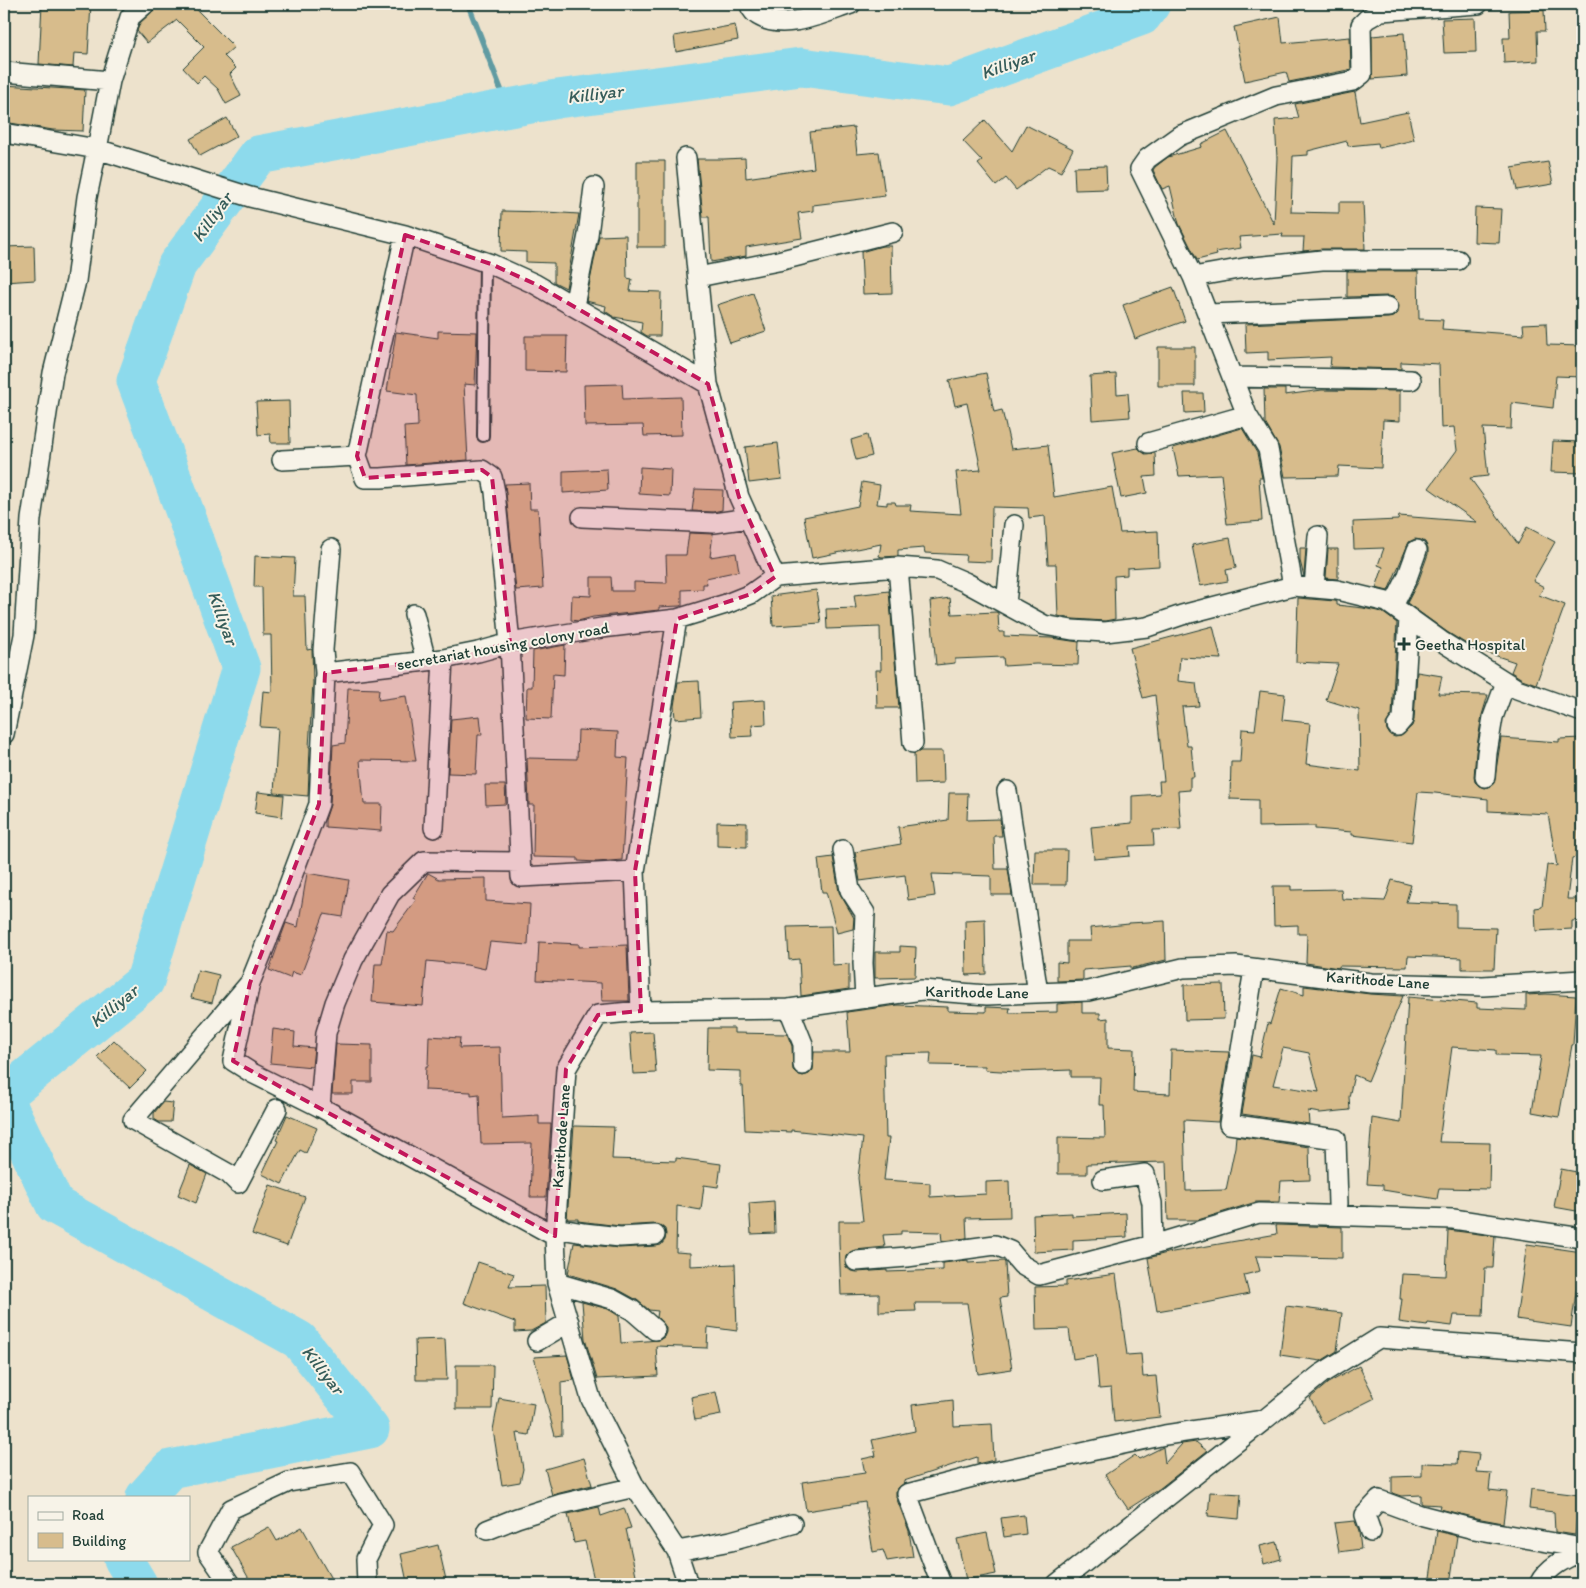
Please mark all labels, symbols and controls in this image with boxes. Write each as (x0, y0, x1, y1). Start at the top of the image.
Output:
water label: Killiyar (978, 43, 1040, 84)
water label: Killiyar (566, 79, 626, 108)
water label: Killiyar (187, 186, 238, 246)
water label: Killiyar (203, 588, 244, 650)
street label: secretariat housing colony road (395, 618, 611, 674)
place label: Geetha Hospital (1415, 635, 1526, 654)
marker: Geetha Hospital (1397, 637, 1411, 651)
street label: Karithode Lane (1326, 967, 1431, 993)
water label: Killiyar (85, 979, 144, 1032)
street label: Karithode Lane (925, 982, 1029, 1002)
street label: Karithode Lane (548, 1083, 574, 1188)
water label: Killiyar (297, 1341, 350, 1400)
legend (28, 1496, 190, 1560)
text: Road (72, 1506, 105, 1524)
text: Building (72, 1532, 126, 1550)

